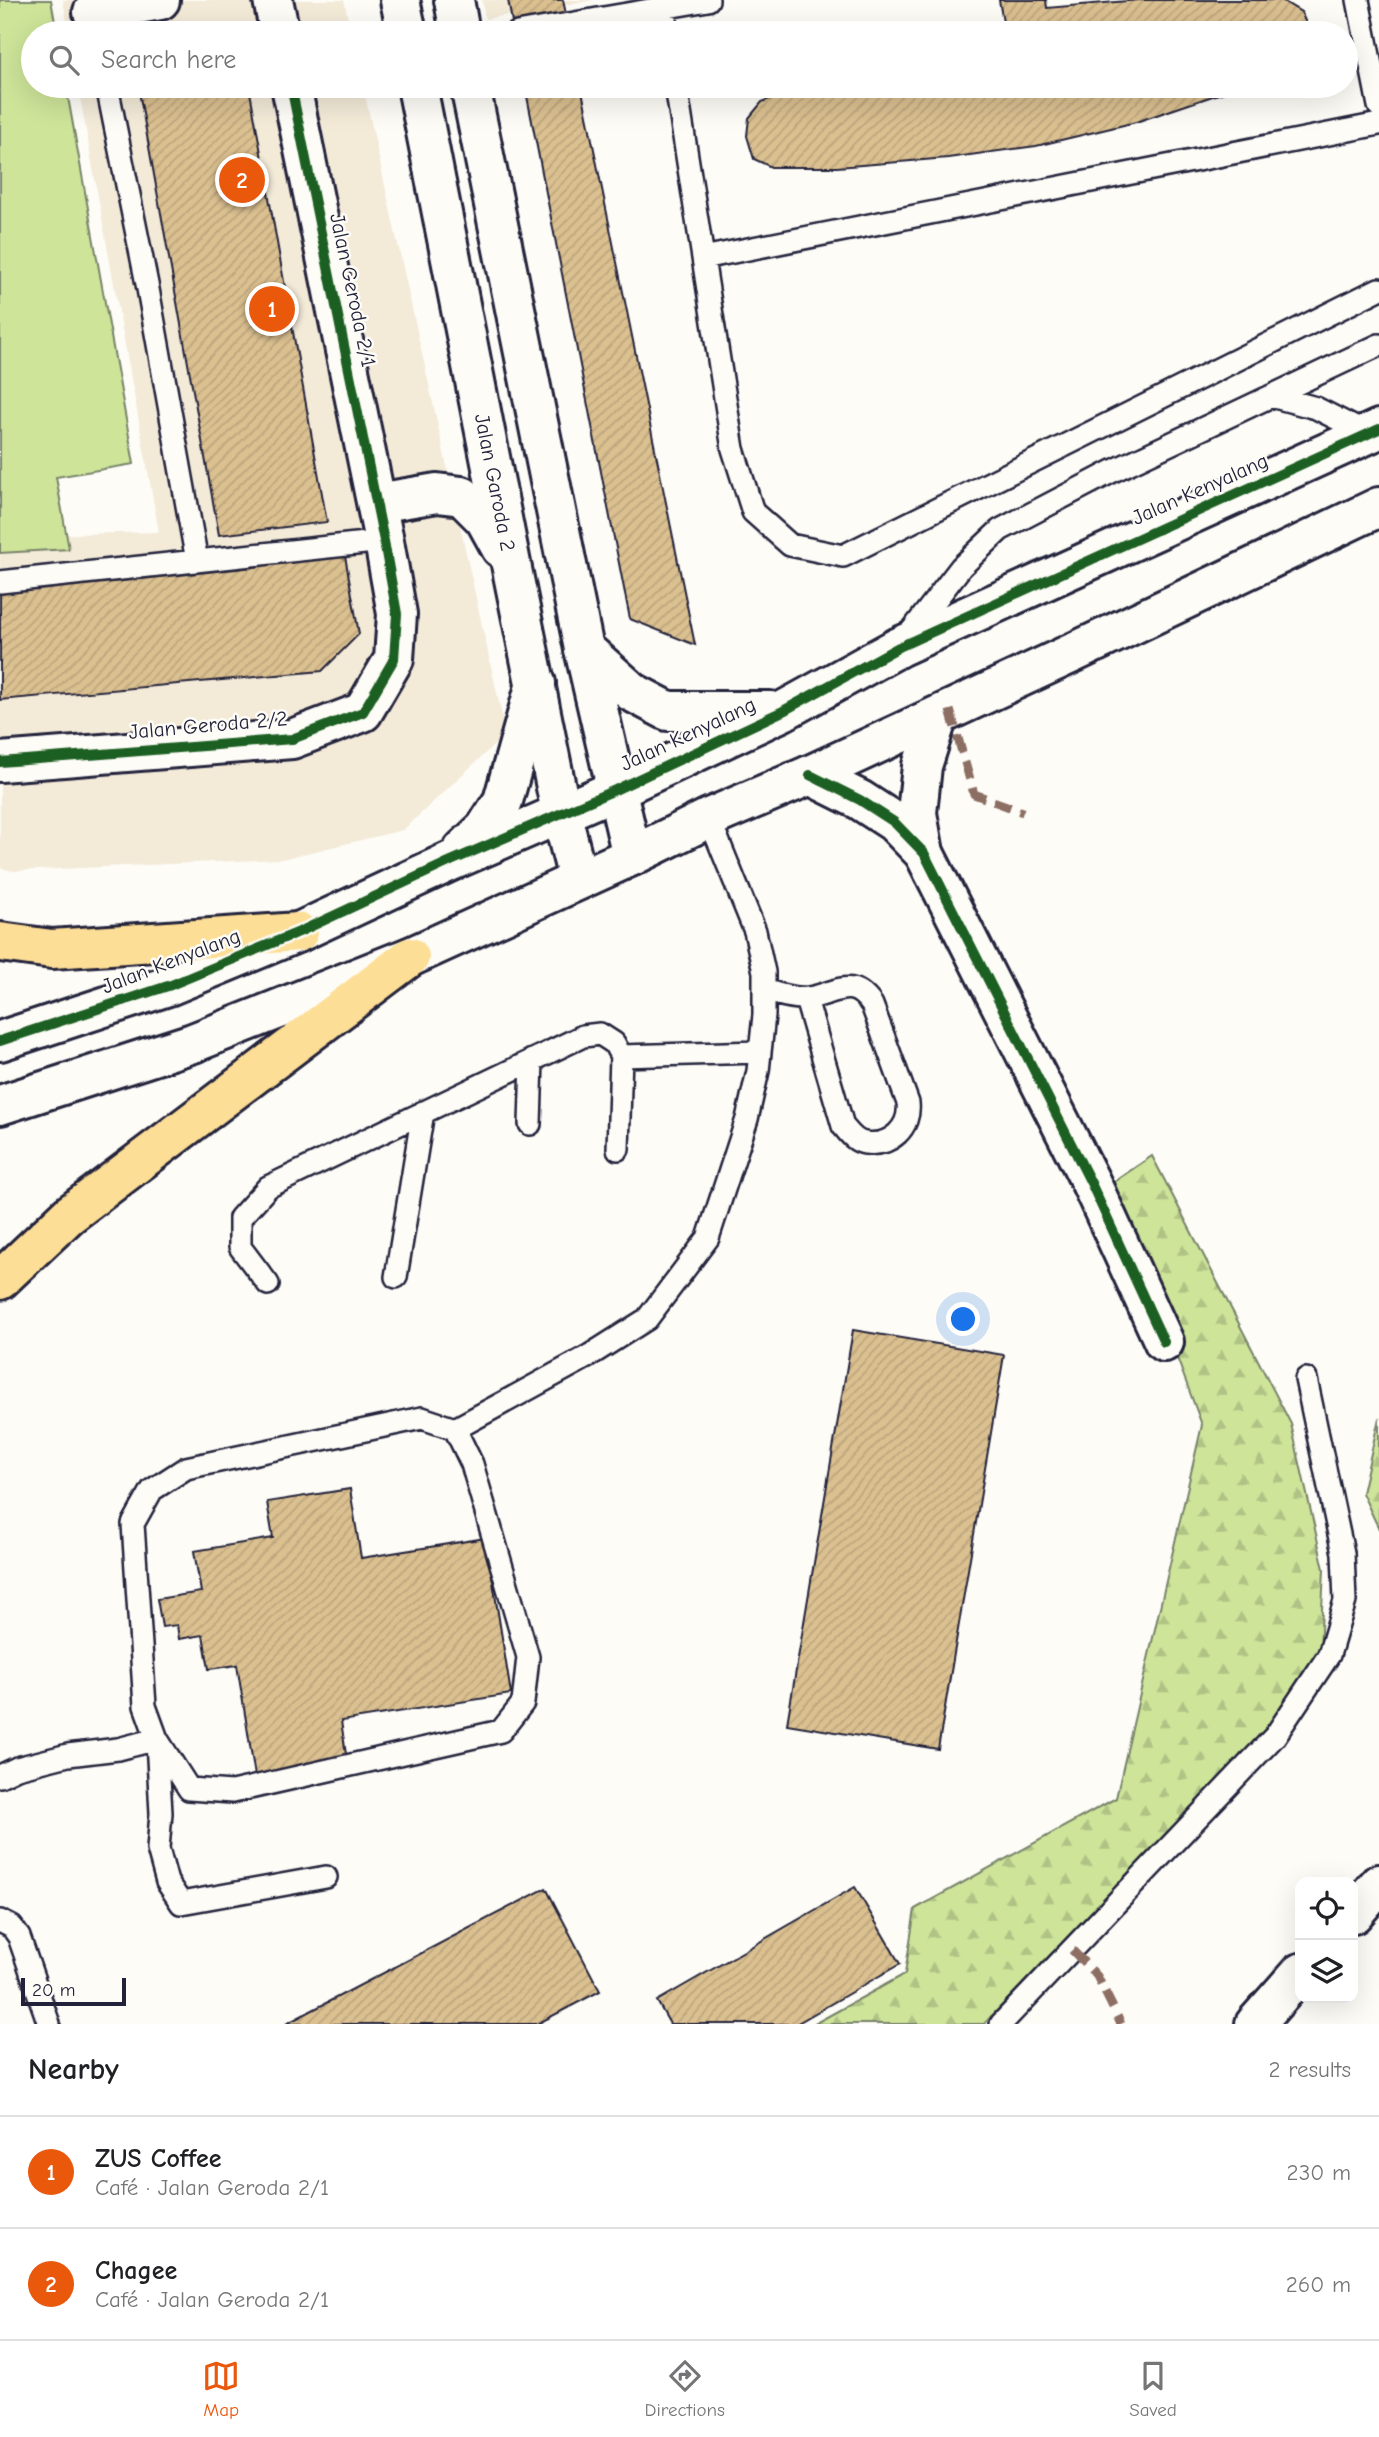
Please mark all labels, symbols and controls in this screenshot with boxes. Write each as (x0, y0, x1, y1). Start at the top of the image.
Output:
search box (21, 21, 1358, 98)
icon: search (45, 41, 83, 79)
text: Search here (101, 45, 236, 75)
pin: 2 (219, 154, 265, 206)
street label: Jalan Geroda 2/1 (325, 211, 381, 369)
pin: 1 (249, 283, 295, 335)
street label: Jalan Garoda 2 (470, 412, 520, 553)
street label: Jalan Kenyalang (1128, 448, 1272, 530)
street label: Jalan Kenyalang (617, 692, 759, 776)
street label: Jalan Geroda 2/2 (128, 706, 288, 744)
street label: Jalan Kenyalang (98, 924, 244, 998)
your location (946, 1302, 980, 1336)
map controls (1295, 1877, 1358, 2003)
button: locate (1295, 1877, 1358, 1940)
button: layers (1295, 1940, 1358, 2003)
scale bar (21, 1975, 126, 2007)
text: 20 m (32, 1979, 76, 2001)
text: Nearby (28, 2052, 119, 2087)
text: 2 results (1269, 2056, 1351, 2083)
text: ZUS Coffee (95, 2144, 221, 2174)
text: 1 (46, 2159, 56, 2186)
text: 230 m (1287, 2159, 1351, 2186)
text: Café · Jalan Geroda 2/1 (95, 2174, 329, 2201)
text: Chagee (95, 2256, 177, 2286)
text: 2 (45, 2271, 57, 2298)
text: 260 m (1286, 2271, 1351, 2298)
text: Café · Jalan Geroda 2/1 (95, 2286, 329, 2313)
tab: Map (202, 2357, 240, 2421)
tab: Directions (645, 2357, 725, 2421)
tab: Saved (1129, 2357, 1177, 2421)

